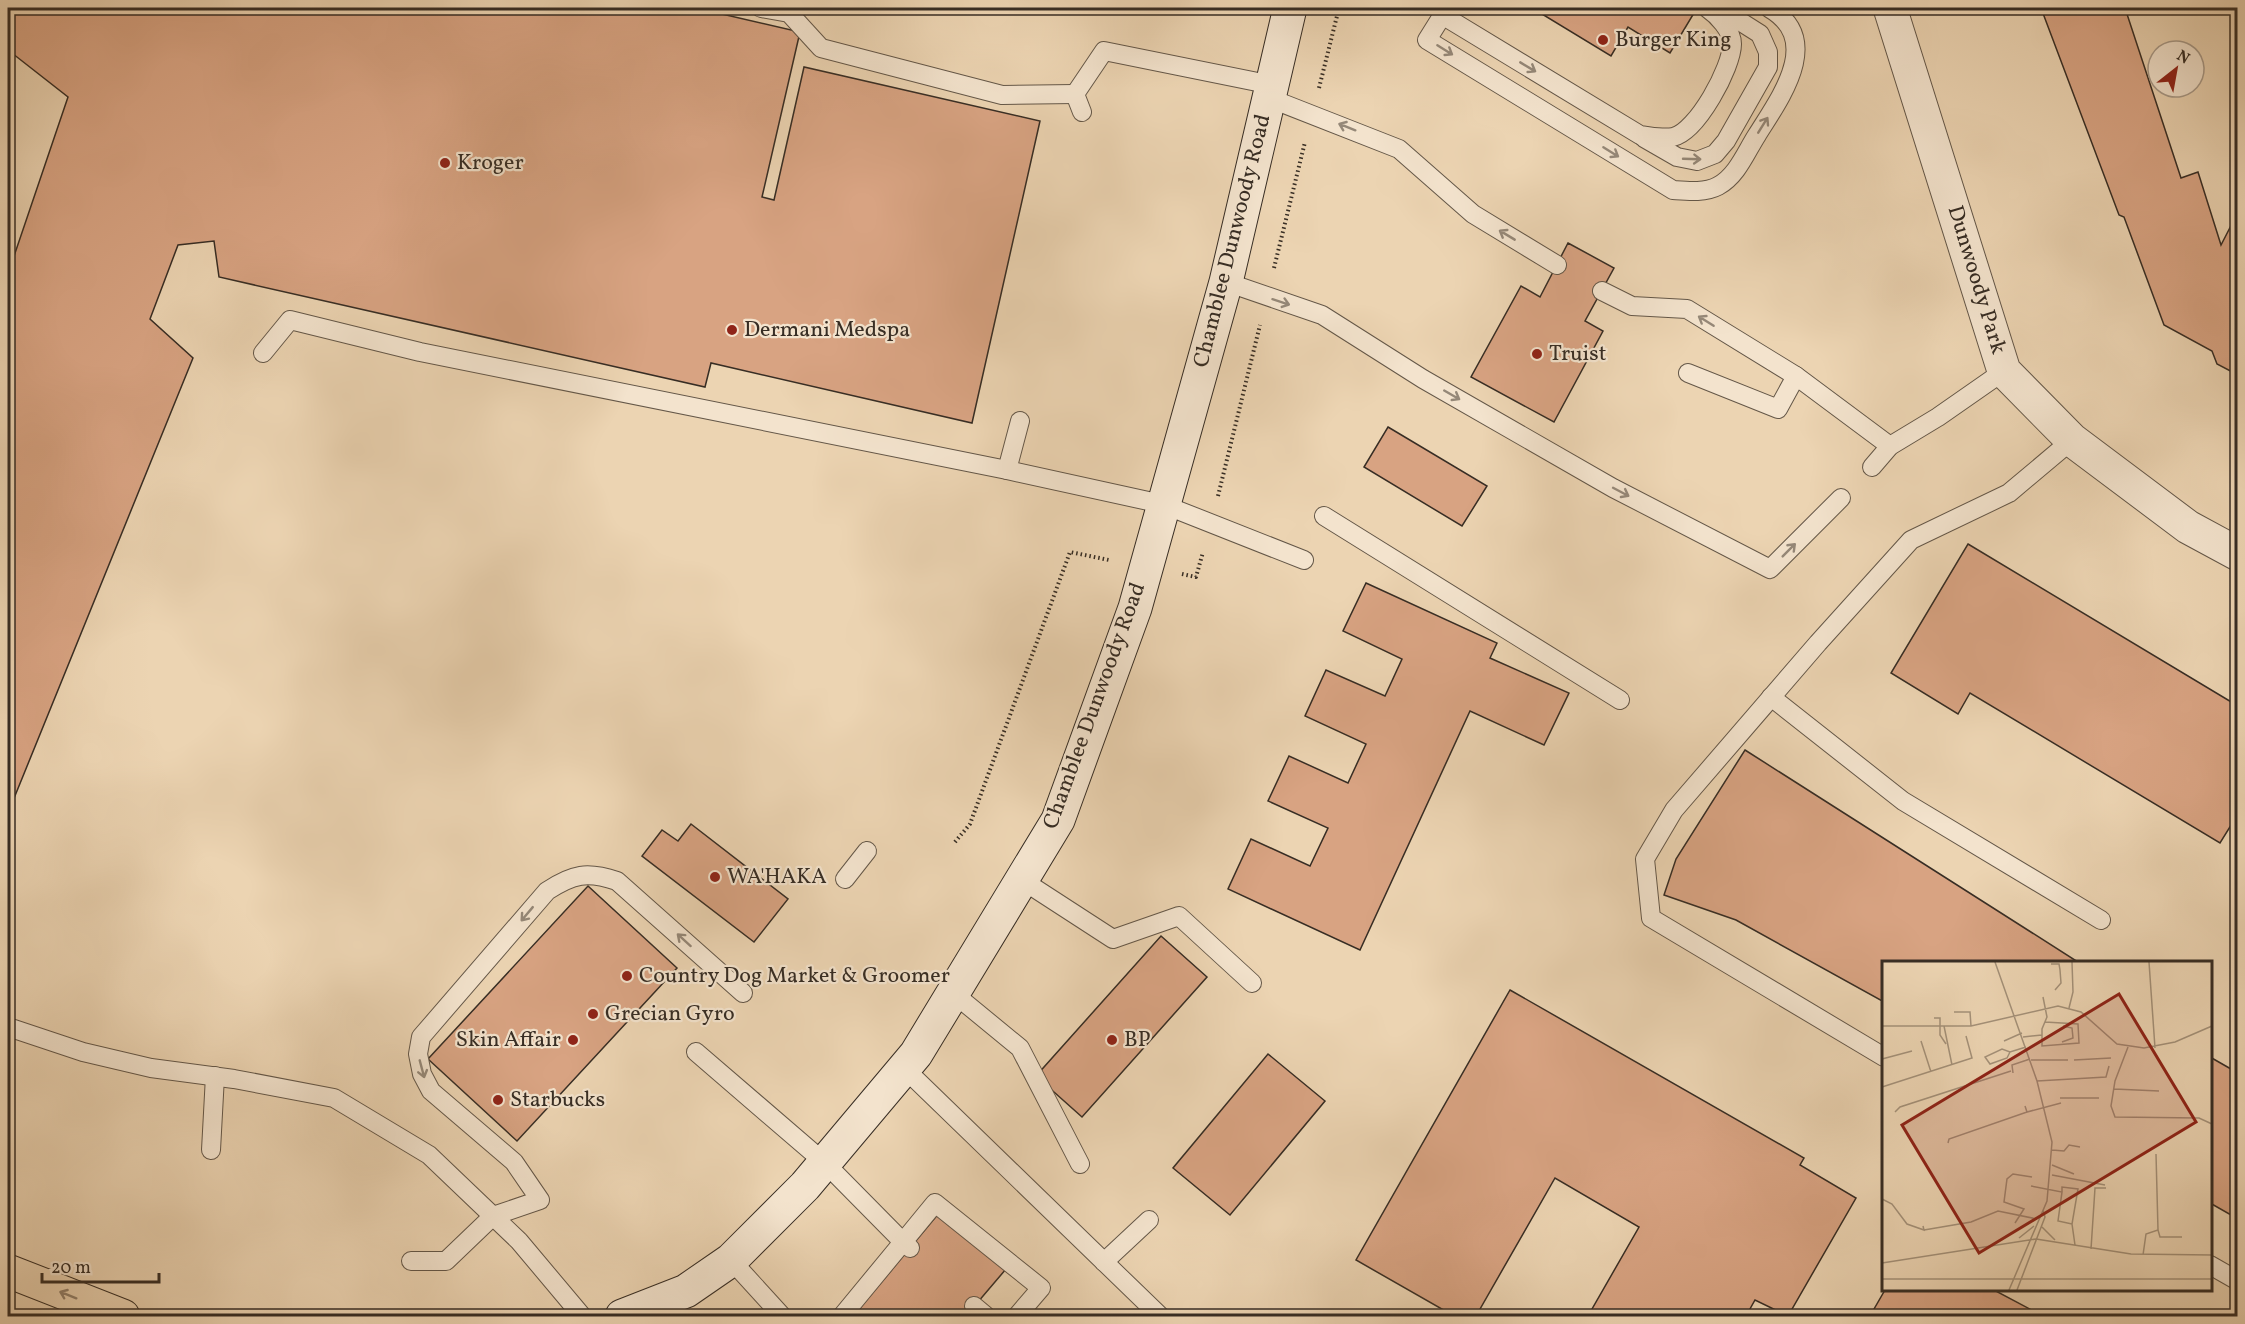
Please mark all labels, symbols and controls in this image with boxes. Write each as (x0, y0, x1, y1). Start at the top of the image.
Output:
place label: Burger King (1615, 25, 1732, 56)
marker: Burger King (1596, 33, 1610, 47)
north arrow (2146, 39, 2206, 99)
one-way arrow (1436, 45, 1453, 57)
text: N (2172, 45, 2194, 70)
one-way arrow (1519, 61, 1536, 73)
street label: Chamblee Dunwoody Road (1186, 111, 1280, 371)
one-way arrow (1758, 117, 1770, 134)
one-way arrow (1338, 121, 1356, 132)
one-way arrow (1602, 147, 1619, 159)
place label: Kroger (457, 148, 524, 179)
one-way arrow (1682, 153, 1702, 164)
marker: Kroger (438, 156, 452, 170)
street label: Dunwoody Park (1939, 202, 2013, 358)
one-way arrow (1499, 228, 1516, 240)
one-way arrow (1271, 297, 1290, 308)
one-way arrow (1698, 314, 1715, 326)
place label: Dermani Medspa (744, 315, 910, 346)
marker: Dermani Medspa (725, 323, 739, 337)
place label: Truist (1549, 339, 1607, 370)
marker: Truist (1530, 347, 1544, 361)
one-way arrow (1442, 390, 1460, 401)
one-way arrow (1612, 486, 1629, 498)
one-way arrow (1781, 543, 1796, 558)
street label: Chamblee Dunwoody Road (1036, 578, 1154, 834)
place label: WA'HAKA (727, 862, 827, 893)
marker: WA'HAKA (708, 870, 722, 884)
one-way arrow (521, 906, 534, 922)
one-way arrow (677, 933, 692, 947)
place label: Country Dog Market & Groomer (639, 961, 950, 992)
inset map (1882, 961, 2212, 1291)
marker: Country Dog Market & Groomer (620, 969, 634, 983)
place label: Grecian Gyro (605, 999, 735, 1030)
marker: Grecian Gyro (586, 1007, 600, 1021)
place label: Skin Affair (456, 1025, 561, 1056)
place label: BP (1124, 1025, 1151, 1056)
marker: Skin Affair (566, 1033, 580, 1047)
marker: BP (1105, 1033, 1119, 1047)
one-way arrow (417, 1059, 428, 1078)
place label: Starbucks (510, 1085, 605, 1116)
marker: Starbucks (491, 1093, 505, 1107)
scale bar (42, 1246, 159, 1284)
text: 20 m (51, 1256, 91, 1281)
one-way arrow (60, 1289, 78, 1300)

